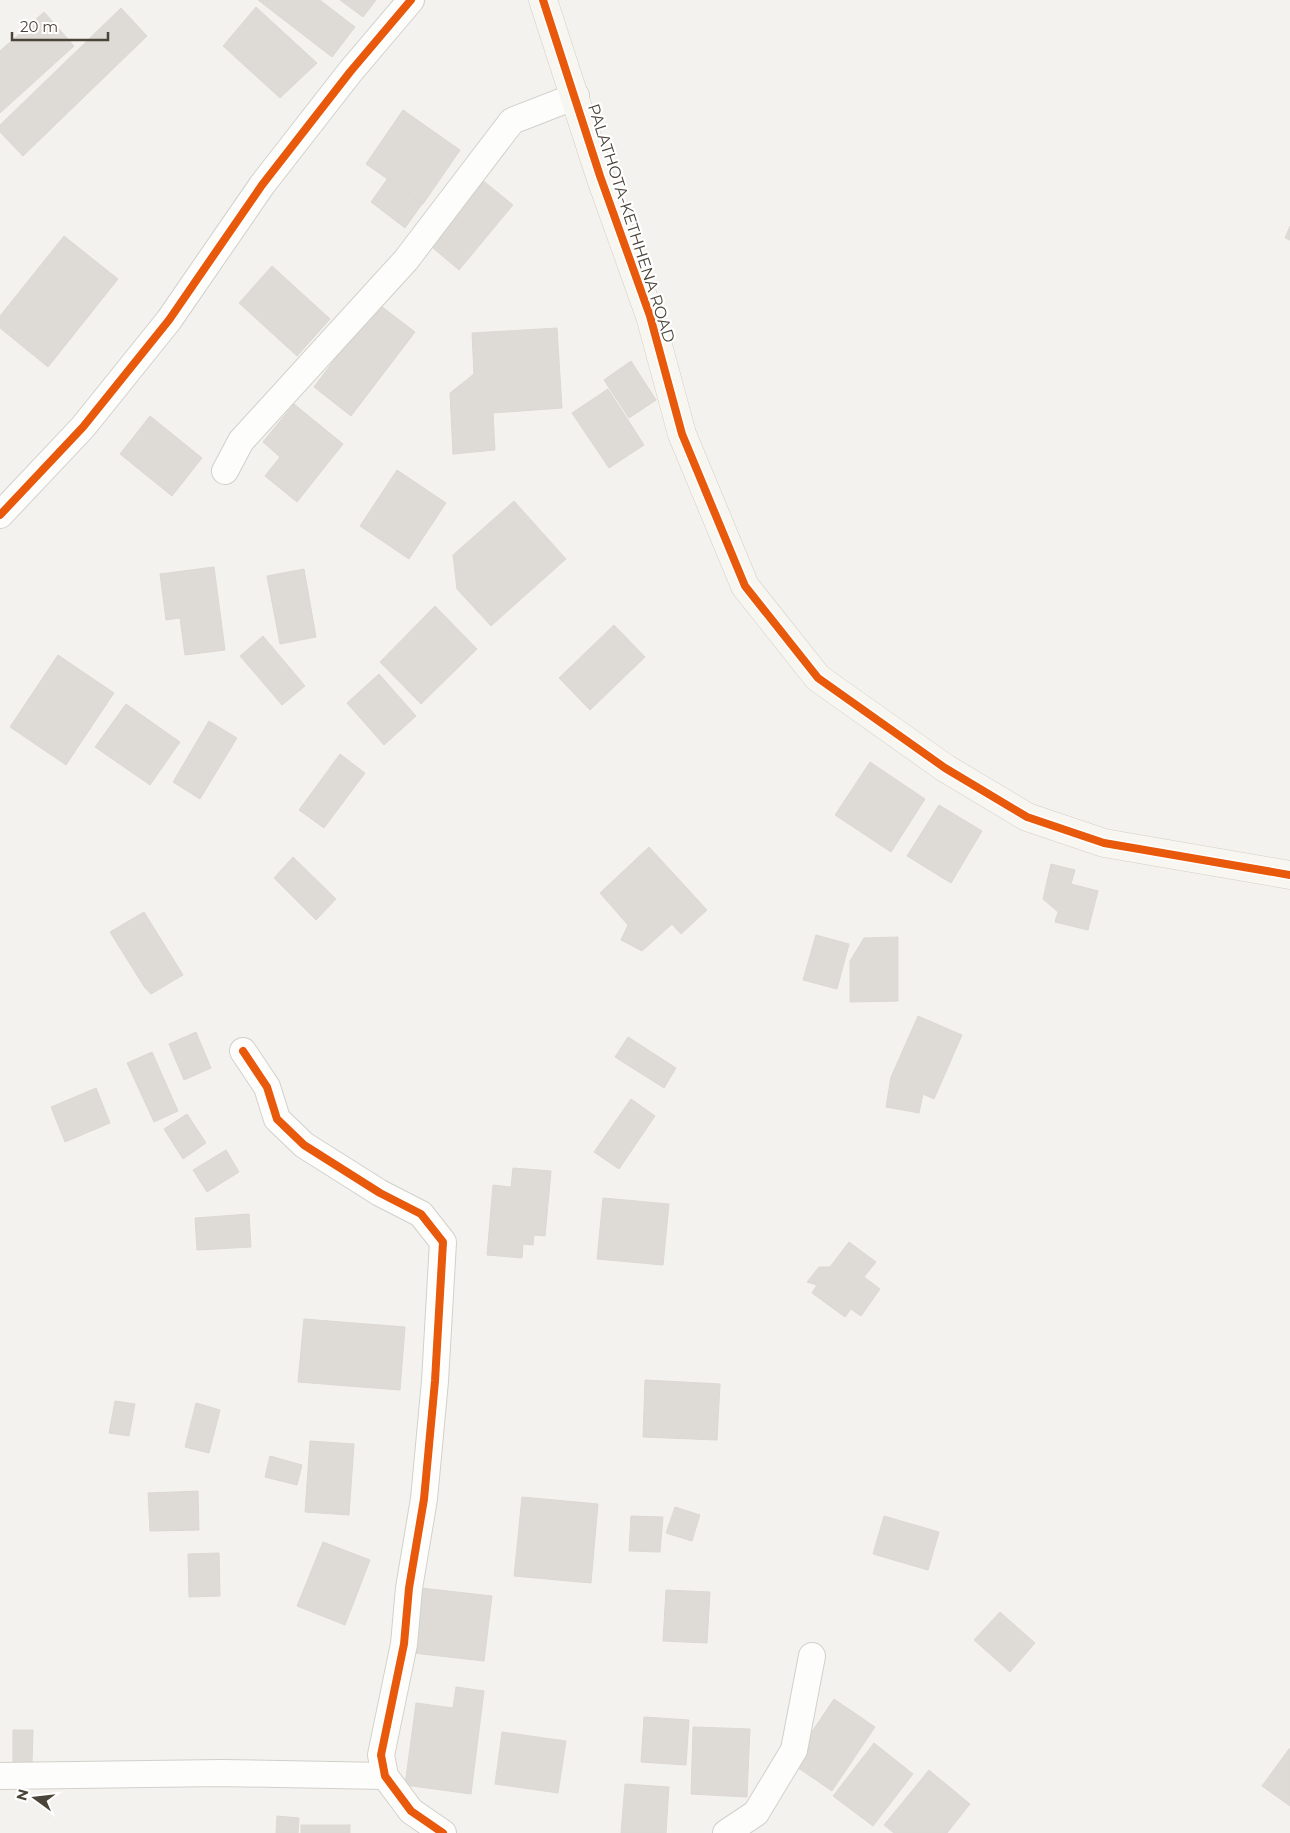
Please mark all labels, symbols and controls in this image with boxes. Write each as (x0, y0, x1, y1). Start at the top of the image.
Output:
scale bar (12, 10, 109, 42)
text: 20 m (20, 17, 58, 36)
street label: PALATHOTA-KETHHENA ROAD (584, 101, 679, 345)
north arrow (10, 1773, 60, 1823)
text: N (12, 1787, 33, 1802)

